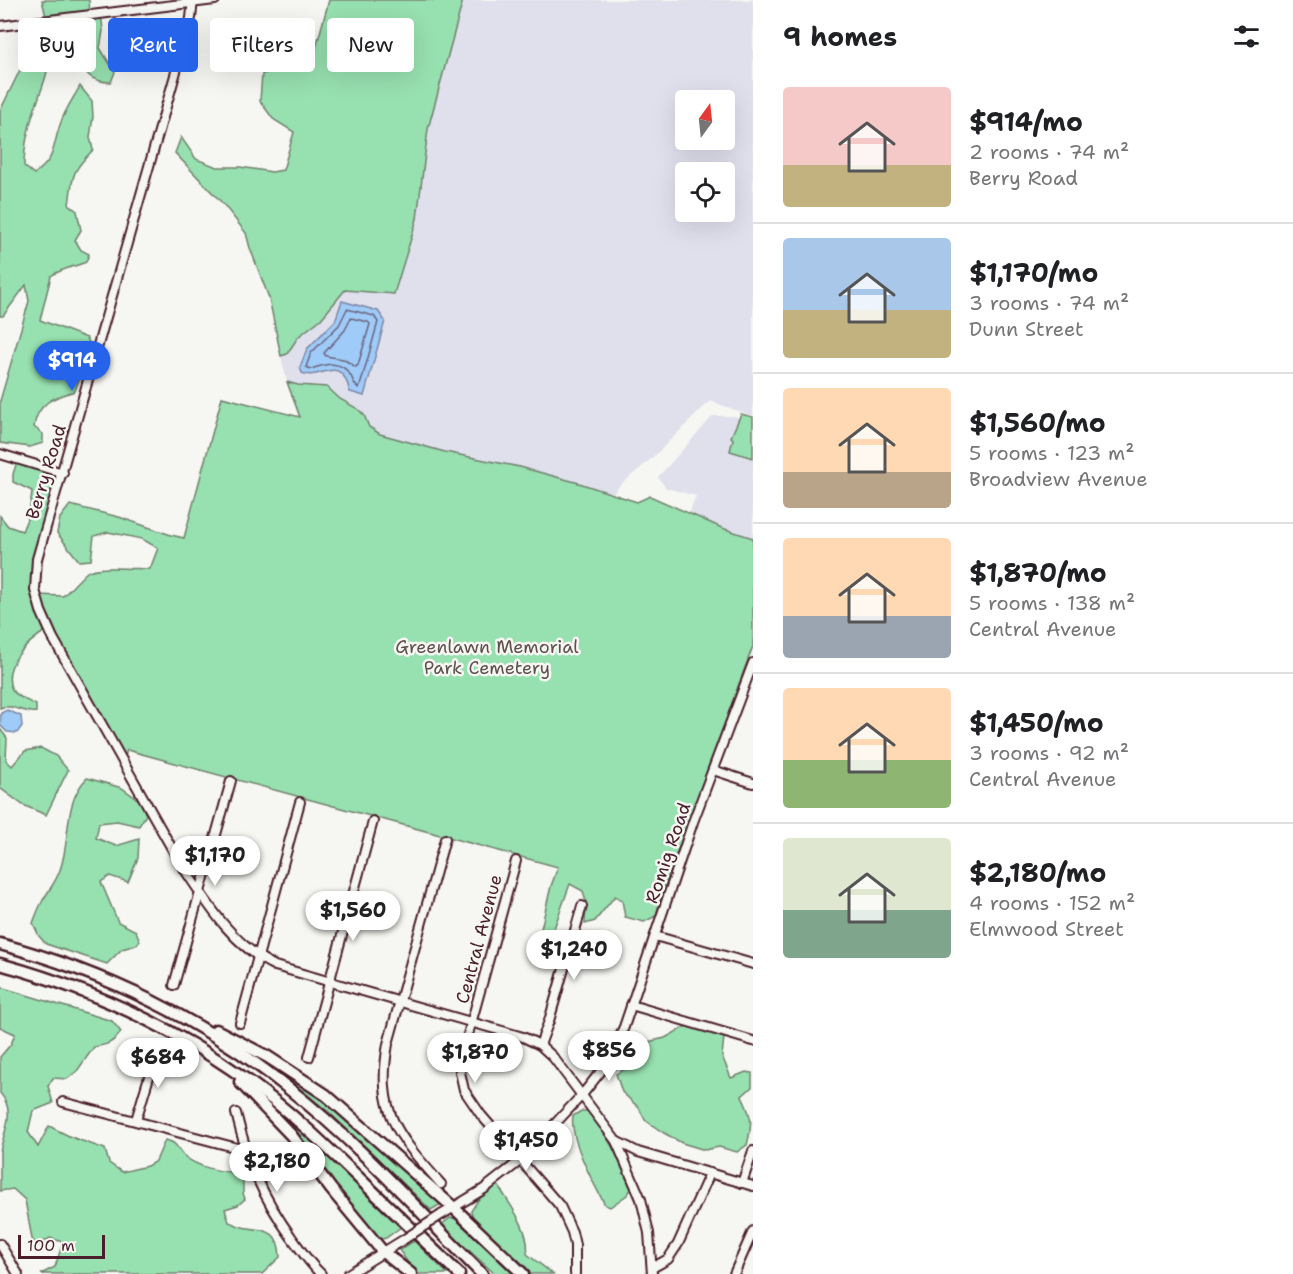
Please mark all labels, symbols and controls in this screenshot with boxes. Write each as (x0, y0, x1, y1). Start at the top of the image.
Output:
chip: Buy (18, 18, 96, 72)
chip: Rent (108, 18, 198, 72)
chip: Filters (210, 18, 315, 72)
chip: New (327, 18, 414, 72)
text: 9 homes (783, 19, 897, 54)
icon: filters (1230, 20, 1263, 53)
north arrow (675, 90, 735, 150)
map controls (675, 90, 735, 222)
text: $914/mo (969, 104, 1083, 139)
icon: home (831, 111, 903, 183)
text: 2 rooms · 74 m² (969, 139, 1129, 165)
button: locate (675, 162, 735, 222)
text: Berry Road (969, 165, 1078, 191)
text: $1,170/mo (969, 255, 1098, 290)
icon: home (831, 262, 903, 334)
text: 3 rooms · 74 m² (969, 290, 1129, 316)
text: Dunn Street (969, 316, 1084, 342)
pin: $914 (36, 341, 108, 392)
text: $914 (47, 347, 97, 373)
text: $1,560/mo (969, 405, 1106, 440)
icon: home (831, 412, 903, 484)
street label: Berry Road (20, 422, 72, 522)
text: 5 rooms · 123 m² (969, 440, 1135, 466)
text: Broadview Avenue (969, 466, 1148, 492)
text: $1,870/mo (969, 555, 1107, 590)
icon: home (831, 562, 903, 634)
text: 5 rooms · 138 m² (969, 590, 1135, 616)
text: Central Avenue (969, 616, 1116, 642)
park label: Greenlawn Memorial Park Cemetery (395, 635, 579, 680)
text: $1,450/mo (969, 705, 1104, 740)
icon: home (831, 712, 903, 784)
text: 3 rooms · 92 m² (969, 740, 1129, 766)
text: Central Avenue (969, 766, 1116, 792)
street label: Romig Road (640, 799, 696, 907)
pin: $1,170 (166, 836, 264, 887)
text: $1,170 (184, 842, 246, 868)
text: $2,180/mo (969, 855, 1106, 890)
icon: home (831, 862, 903, 934)
street label: Central Avenue (450, 872, 508, 1006)
text: 4 rooms · 152 m² (969, 890, 1135, 916)
pin: $1,560 (304, 891, 402, 942)
text: $1,560 (319, 897, 387, 923)
text: Elmwood Street (969, 916, 1124, 942)
pin: $1,240 (525, 930, 623, 981)
text: $1,240 (540, 936, 608, 962)
pin: $856 (573, 1031, 645, 1082)
pin: $1,870 (426, 1033, 524, 1084)
text: $856 (582, 1037, 636, 1063)
pin: $684 (122, 1038, 194, 1089)
text: $1,870 (441, 1039, 509, 1065)
text: $684 (130, 1044, 186, 1070)
pin: $1,450 (477, 1121, 575, 1172)
text: $1,450 (493, 1127, 559, 1153)
pin: $2,180 (228, 1142, 326, 1193)
text: $2,180 (243, 1148, 311, 1174)
scale bar (18, 1232, 105, 1260)
text: 100 m (27, 1235, 75, 1256)

